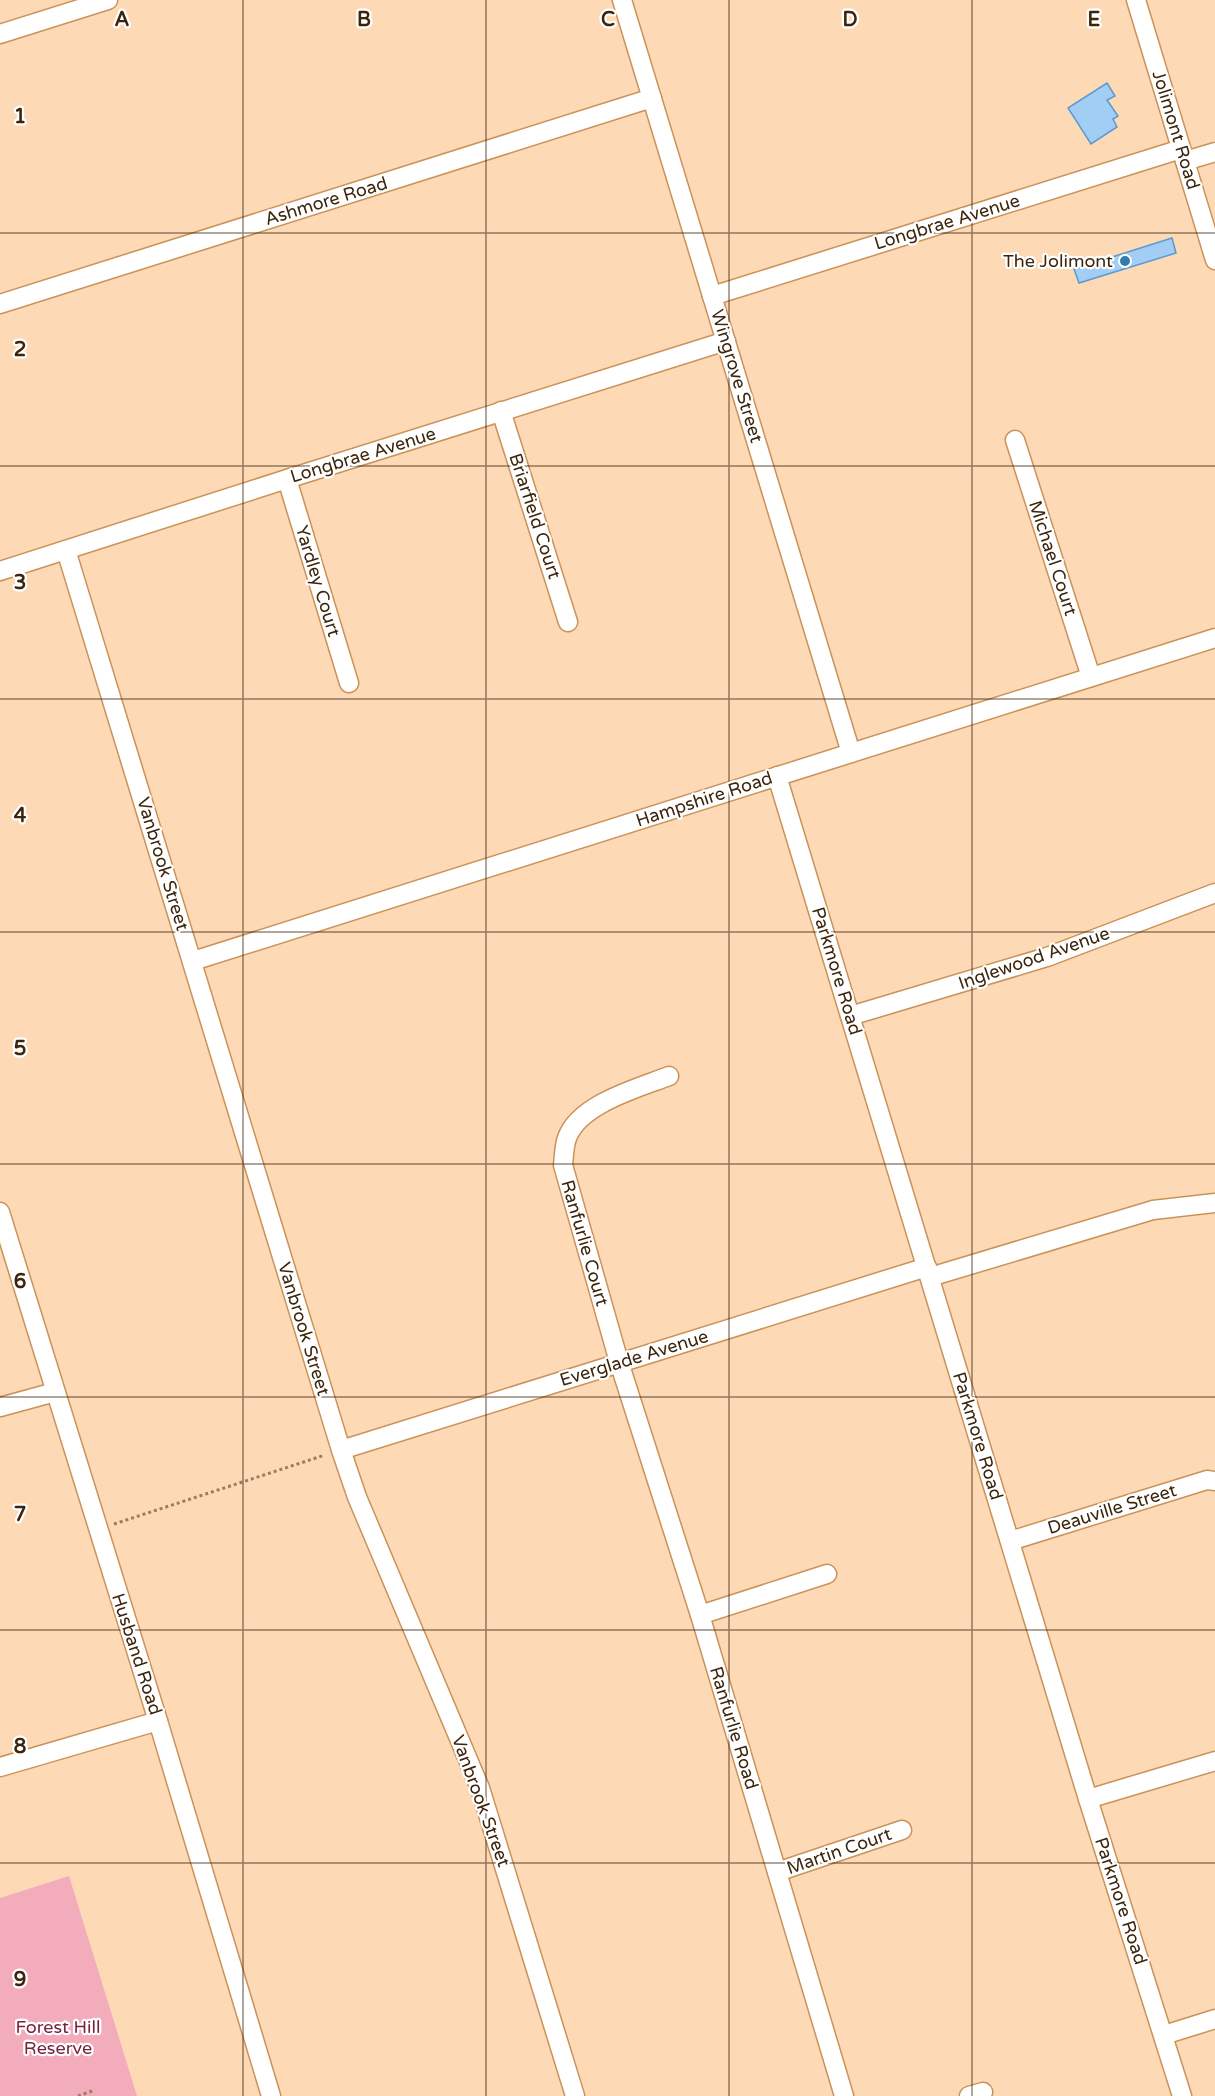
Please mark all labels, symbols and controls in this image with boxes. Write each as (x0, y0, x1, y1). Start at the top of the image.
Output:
text: A (115, 8, 130, 32)
text: B (357, 8, 371, 32)
text: C (601, 8, 615, 32)
text: D (842, 8, 858, 32)
text: E (1088, 8, 1101, 32)
street label: Jolimont Road (1147, 68, 1205, 192)
text: 1 (14, 105, 26, 129)
street label: Ashmore Road (262, 172, 390, 230)
street label: Longbrae Avenue (871, 189, 1023, 255)
place label: The Jolimont (1003, 250, 1113, 272)
marker: The Jolimont (1118, 254, 1132, 268)
street label: Wingrove Street (706, 307, 768, 445)
text: 2 (14, 338, 26, 362)
street label: Longbrae Avenue (287, 422, 439, 488)
street label: Briarfield Court (504, 450, 566, 582)
street label: Michael Court (1024, 498, 1082, 618)
street label: Yardley Court (291, 523, 345, 639)
text: 3 (14, 571, 26, 595)
street label: Hampshire Road (633, 767, 775, 831)
street label: Vanbrook Street (132, 795, 194, 933)
text: 4 (14, 804, 27, 828)
street label: Parkmore Road (807, 904, 867, 1038)
street label: Inglewood Avenue (956, 922, 1112, 994)
text: 5 (14, 1037, 26, 1061)
street label: Ranfurlie Court (556, 1177, 614, 1309)
street label: Vanbrook Street (273, 1260, 335, 1398)
text: 6 (14, 1270, 26, 1294)
street label: Everglade Avenue (557, 1325, 711, 1391)
street label: Parkmore Road (948, 1369, 1008, 1503)
street label: Deauville Street (1045, 1479, 1179, 1539)
text: 7 (14, 1503, 26, 1527)
street label: Husband Road (107, 1590, 167, 1718)
street label: Ranfurlie Road (705, 1664, 763, 1792)
street label: Vanbrook Street (447, 1732, 515, 1870)
text: 8 (14, 1735, 26, 1759)
street label: Martin Court (784, 1823, 894, 1879)
street label: Parkmore Road (1090, 1835, 1152, 1967)
text: 9 (14, 1968, 26, 1992)
park label: Forest Hill Reserve (16, 2016, 100, 2059)

